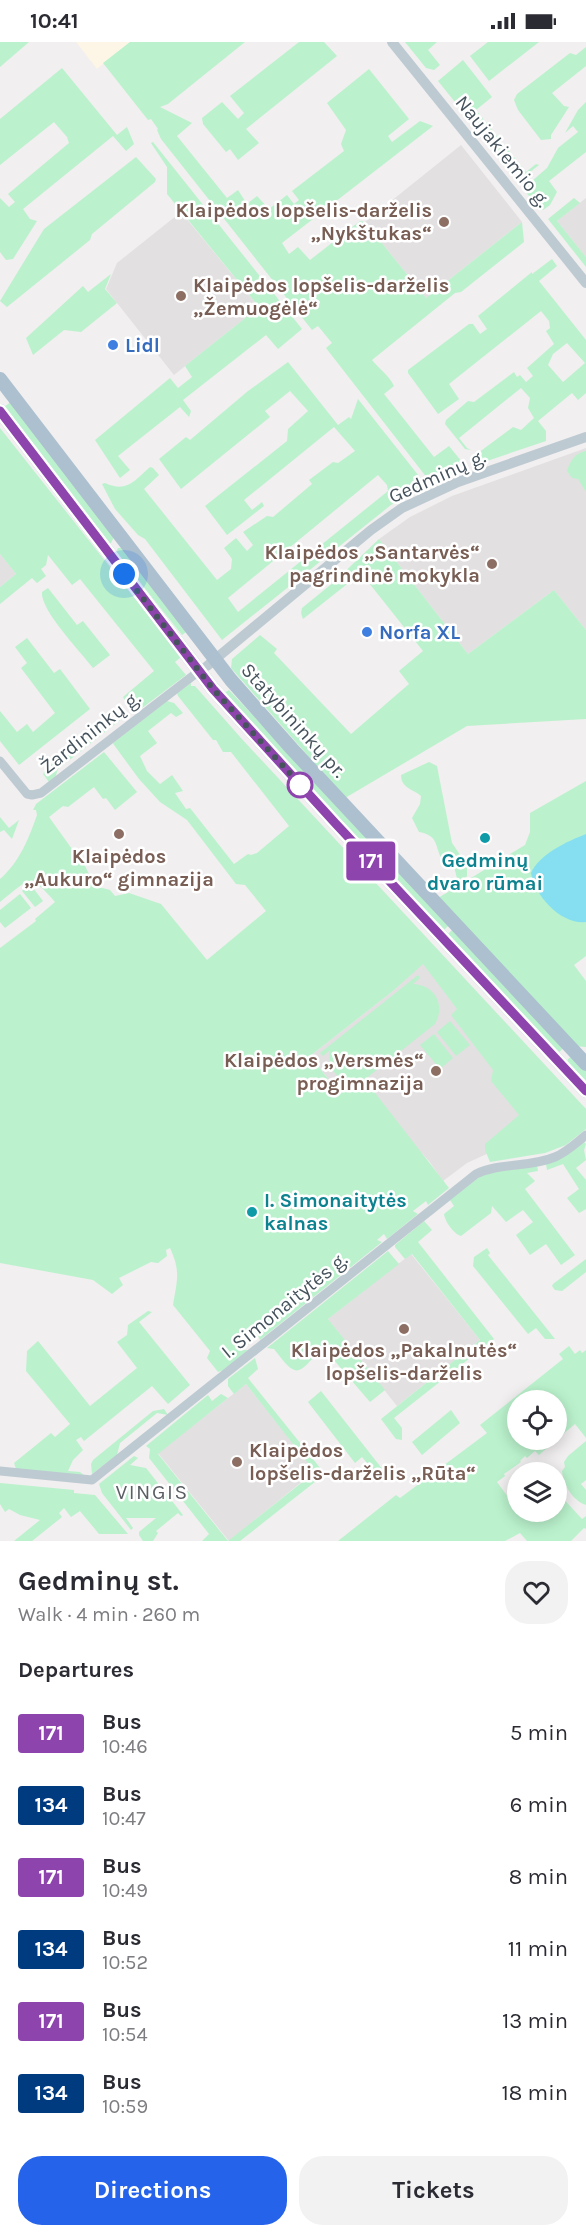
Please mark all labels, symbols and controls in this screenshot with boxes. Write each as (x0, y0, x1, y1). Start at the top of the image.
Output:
text: 10:41 (30, 8, 79, 34)
street label: Naujakiemio g. (451, 91, 555, 212)
place label: Klaipėdos lopšelis-darželis „Nykštukas“ (176, 199, 432, 245)
marker: Klaipėdos lopšelis-darželis „Nykštukas“ (437, 215, 451, 229)
place label: Klaipėdos lopšelis-darželis „Žemuogėlė“ (193, 274, 449, 320)
marker: Klaipėdos lopšelis-darželis „Žemuogėlė“ (174, 289, 188, 303)
place label: Lidl (125, 334, 160, 357)
marker: Lidl (106, 338, 120, 352)
street label: Gedminų g. (385, 445, 489, 508)
place label: Klaipėdos „Santarvės“ pagrindinė mokykla (265, 541, 480, 587)
marker: Klaipėdos „Santarvės“ pagrindinė mokykla (485, 557, 499, 571)
your location (109, 559, 139, 589)
place label: Norfa XL (379, 621, 460, 644)
marker: Norfa XL (360, 625, 374, 639)
street label: Statybininkų pr. (236, 658, 351, 782)
street label: Žardininkų g. (35, 685, 145, 779)
unlabelled marker (287, 772, 313, 798)
marker: Klaipėdos „Aukuro“ gimnazija (112, 827, 126, 841)
marker: Gedminų dvaro rūmai (478, 831, 492, 845)
line badge: 171 (336, 842, 406, 880)
place label: Klaipėdos „Aukuro“ gimnazija (24, 845, 214, 891)
text: 171 (358, 849, 384, 873)
place label: Gedminų dvaro rūmai (427, 849, 543, 895)
place label: Klaipėdos „Versmės“ progimnazija (224, 1049, 424, 1095)
marker: Klaipėdos „Versmės“ progimnazija (429, 1064, 443, 1078)
place label: I. Simonaitytės kalnas (264, 1189, 407, 1235)
marker: I. Simonaitytės kalnas (245, 1205, 259, 1219)
street label: I. Simonaitytės g. (217, 1248, 352, 1363)
marker: Klaipėdos „Pakalnutės“ lopšelis-darželis (397, 1322, 411, 1336)
place label: Klaipėdos „Pakalnutės“ lopšelis-darželis (291, 1339, 517, 1385)
map controls (507, 1390, 567, 1522)
button: locate (507, 1390, 567, 1450)
place label: Klaipėdos lopšelis-darželis „Rūta“ (249, 1439, 476, 1485)
marker: Klaipėdos lopšelis-darželis „Rūta“ (230, 1455, 244, 1469)
button: layers (507, 1462, 567, 1522)
district label: VINGIS (115, 1480, 189, 1504)
button: heart (505, 1561, 568, 1624)
text: Gedminų st. (18, 1564, 179, 1597)
text: Walk · 4 min · 260 m (18, 1603, 200, 1626)
text: Departures (18, 1657, 134, 1683)
text: Bus (102, 1709, 142, 1735)
text: 5 min (510, 1720, 568, 1746)
text: 171 (38, 1721, 64, 1745)
text: 10:46 (102, 1735, 148, 1758)
text: Bus (102, 1781, 142, 1807)
text: 6 min (510, 1792, 568, 1818)
text: 134 (34, 1793, 68, 1817)
text: 10:47 (102, 1807, 146, 1830)
text: Bus (102, 1853, 142, 1879)
text: 8 min (509, 1864, 568, 1890)
text: 171 (38, 1865, 64, 1889)
text: 10:49 (102, 1879, 148, 1902)
text: Bus (102, 1925, 142, 1951)
text: 11 min (508, 1936, 568, 1962)
text: 134 (34, 1937, 68, 1961)
text: 10:52 (102, 1951, 148, 1974)
text: Bus (102, 1997, 142, 2023)
text: 13 min (502, 2008, 568, 2034)
text: 171 (38, 2009, 64, 2033)
text: 10:54 (102, 2023, 148, 2046)
text: Bus (102, 2069, 142, 2095)
text: 18 min (502, 2080, 568, 2106)
text: 134 (34, 2081, 68, 2105)
text: 10:59 (102, 2095, 148, 2118)
button: Directions (18, 2156, 287, 2225)
button: Tickets (299, 2156, 568, 2225)

